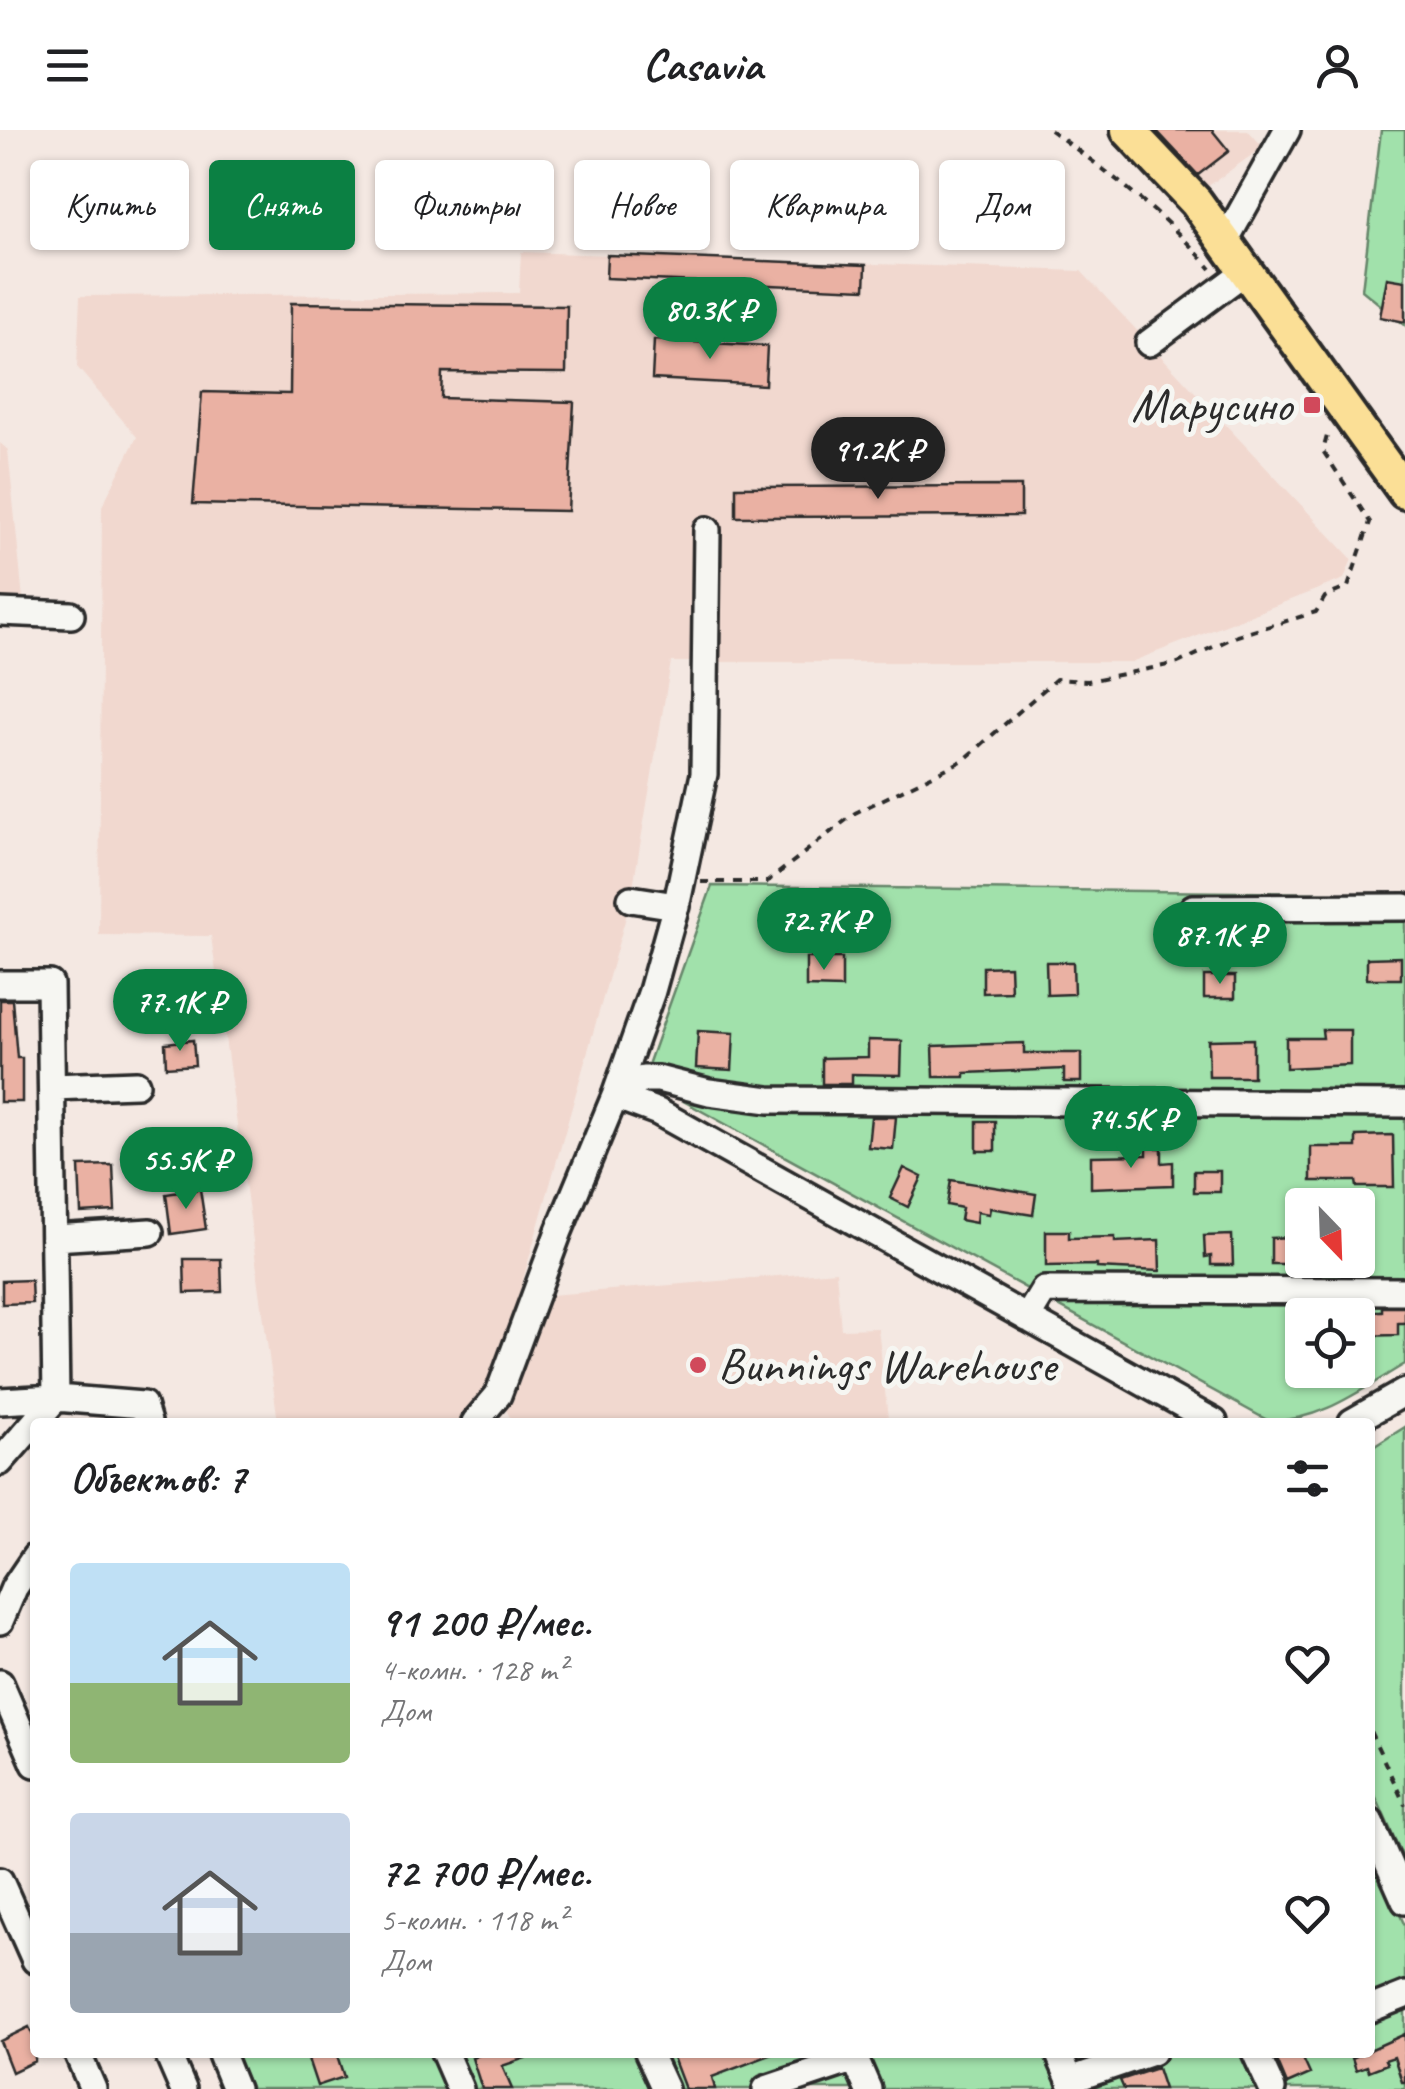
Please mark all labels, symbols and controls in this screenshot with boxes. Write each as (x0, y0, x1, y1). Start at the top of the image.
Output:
text: Casavia (643, 37, 762, 94)
icon: menu (40, 38, 95, 93)
icon: person (1310, 38, 1365, 93)
chip: Купить (30, 160, 189, 250)
chip: Снять (209, 160, 355, 250)
chip: Фильтры (375, 160, 554, 250)
chip: Новое (574, 160, 710, 250)
chip: Квартира (730, 160, 919, 250)
chip: Дом (939, 160, 1065, 250)
pin: 80.3K ₽ (618, 277, 802, 362)
text: 80.3K ₽ (665, 289, 755, 330)
place label: Марусино (1131, 375, 1295, 435)
marker: Марусино (1301, 394, 1323, 416)
pin: 91.2K ₽ (786, 417, 970, 502)
text: 91.2K ₽ (833, 429, 923, 470)
pin: 72.7K ₽ (732, 888, 916, 973)
text: 72.7K ₽ (779, 900, 869, 941)
pin: 87.1K ₽ (1128, 902, 1312, 987)
text: 87.1K ₽ (1175, 914, 1265, 955)
pin: 77.1K ₽ (88, 969, 272, 1054)
text: 77.1K ₽ (135, 981, 225, 1022)
pin: 74.5K ₽ (1039, 1086, 1223, 1171)
text: 74.5K ₽ (1086, 1098, 1176, 1139)
pin: 55.5K ₽ (94, 1127, 278, 1212)
text: 55.5K ₽ (142, 1139, 230, 1180)
north arrow (1285, 1188, 1375, 1278)
map controls (1285, 1188, 1375, 1388)
button: locate (1285, 1298, 1375, 1388)
place label: Bunnings Warehouse (718, 1335, 1059, 1395)
marker: Bunnings Warehouse (687, 1354, 709, 1376)
icon: filters (1280, 1451, 1335, 1506)
text: Объектов: 7 (70, 1452, 245, 1505)
text: 91 200 ₽/мес. (380, 1596, 591, 1649)
icon: home (150, 1603, 270, 1723)
icon: heart (1280, 1636, 1335, 1691)
text: 4-комн. · 128 m² (380, 1649, 567, 1690)
text: Дом (380, 1690, 431, 1731)
text: 72 700 ₽/мес. (380, 1846, 591, 1899)
icon: home (150, 1853, 270, 1973)
icon: heart (1280, 1886, 1335, 1941)
text: 5-комн. · 118 m² (380, 1899, 567, 1940)
text: Дом (380, 1940, 431, 1981)

